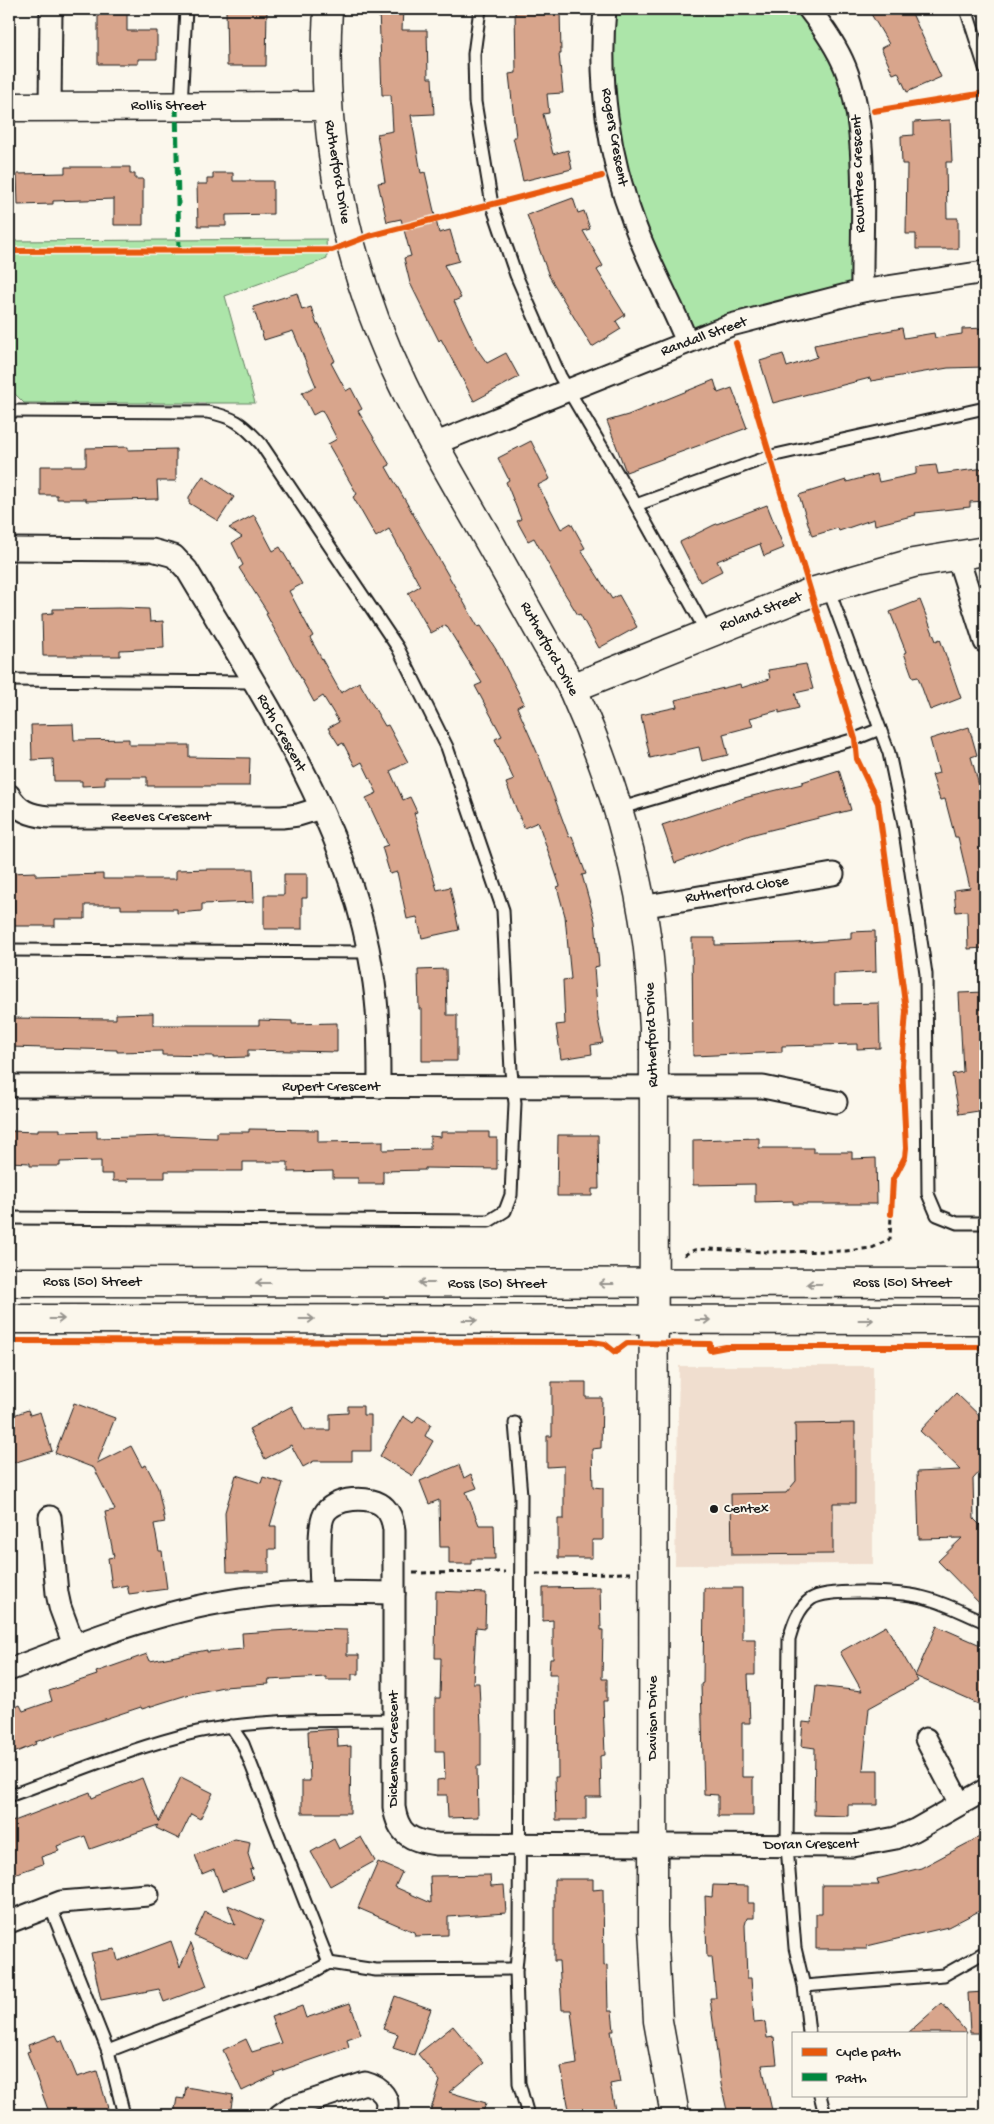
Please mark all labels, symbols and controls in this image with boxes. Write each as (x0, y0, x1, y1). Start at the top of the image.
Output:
street label: Rogers Crescent (597, 87, 632, 189)
street label: Rollis Street (131, 97, 207, 115)
street label: Rowntree Crescent (848, 113, 870, 233)
street label: Rutherford Drive (320, 119, 354, 225)
street label: Randall Street (658, 312, 751, 361)
street label: Roland Street (717, 587, 806, 636)
street label: Rutherford Drive (516, 599, 582, 699)
street label: Roth Crescent (252, 691, 311, 777)
street label: Reeves Crescent (111, 808, 213, 826)
street label: Rutherford Close (684, 872, 790, 908)
street label: Rutherford Drive (641, 982, 663, 1088)
street label: Rupert Crescent (282, 1078, 382, 1096)
street label: Ross (50) Street (43, 1273, 143, 1291)
street label: Ross (50) Street (853, 1274, 953, 1292)
street label: Ross (50) Street (448, 1275, 548, 1293)
one-way arrow (256, 1278, 272, 1288)
one-way arrow (418, 1278, 434, 1288)
one-way arrow (598, 1279, 614, 1289)
one-way arrow (806, 1279, 822, 1289)
one-way arrow (49, 1314, 65, 1324)
one-way arrow (299, 1314, 315, 1324)
one-way arrow (462, 1315, 478, 1325)
one-way arrow (694, 1315, 711, 1325)
one-way arrow (857, 1315, 873, 1325)
place label: Centex (724, 1500, 769, 1518)
marker: Centex (708, 1503, 720, 1515)
street label: Davison Drive (644, 1675, 662, 1761)
street label: Dickenson Crescent (385, 1689, 403, 1808)
street label: Doran Crescent (763, 1835, 860, 1855)
legend (792, 2032, 966, 2096)
text: Cycle path (836, 2044, 901, 2062)
text: Path (835, 2070, 867, 2088)

